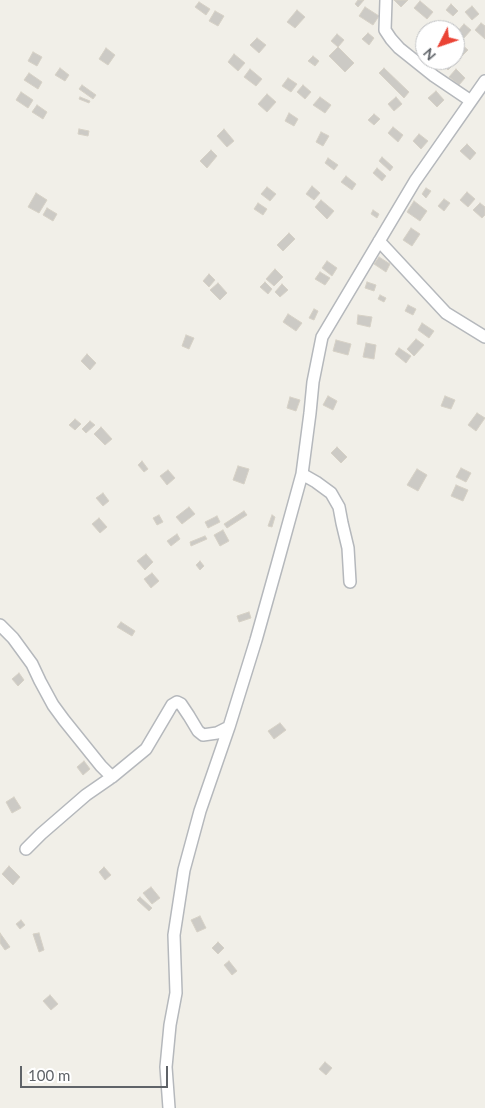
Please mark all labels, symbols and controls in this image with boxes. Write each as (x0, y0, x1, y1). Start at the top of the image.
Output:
north arrow (415, 20, 465, 70)
text: N (419, 45, 439, 64)
scale bar (22, 1056, 170, 1088)
text: 100 m (28, 1066, 70, 1084)

